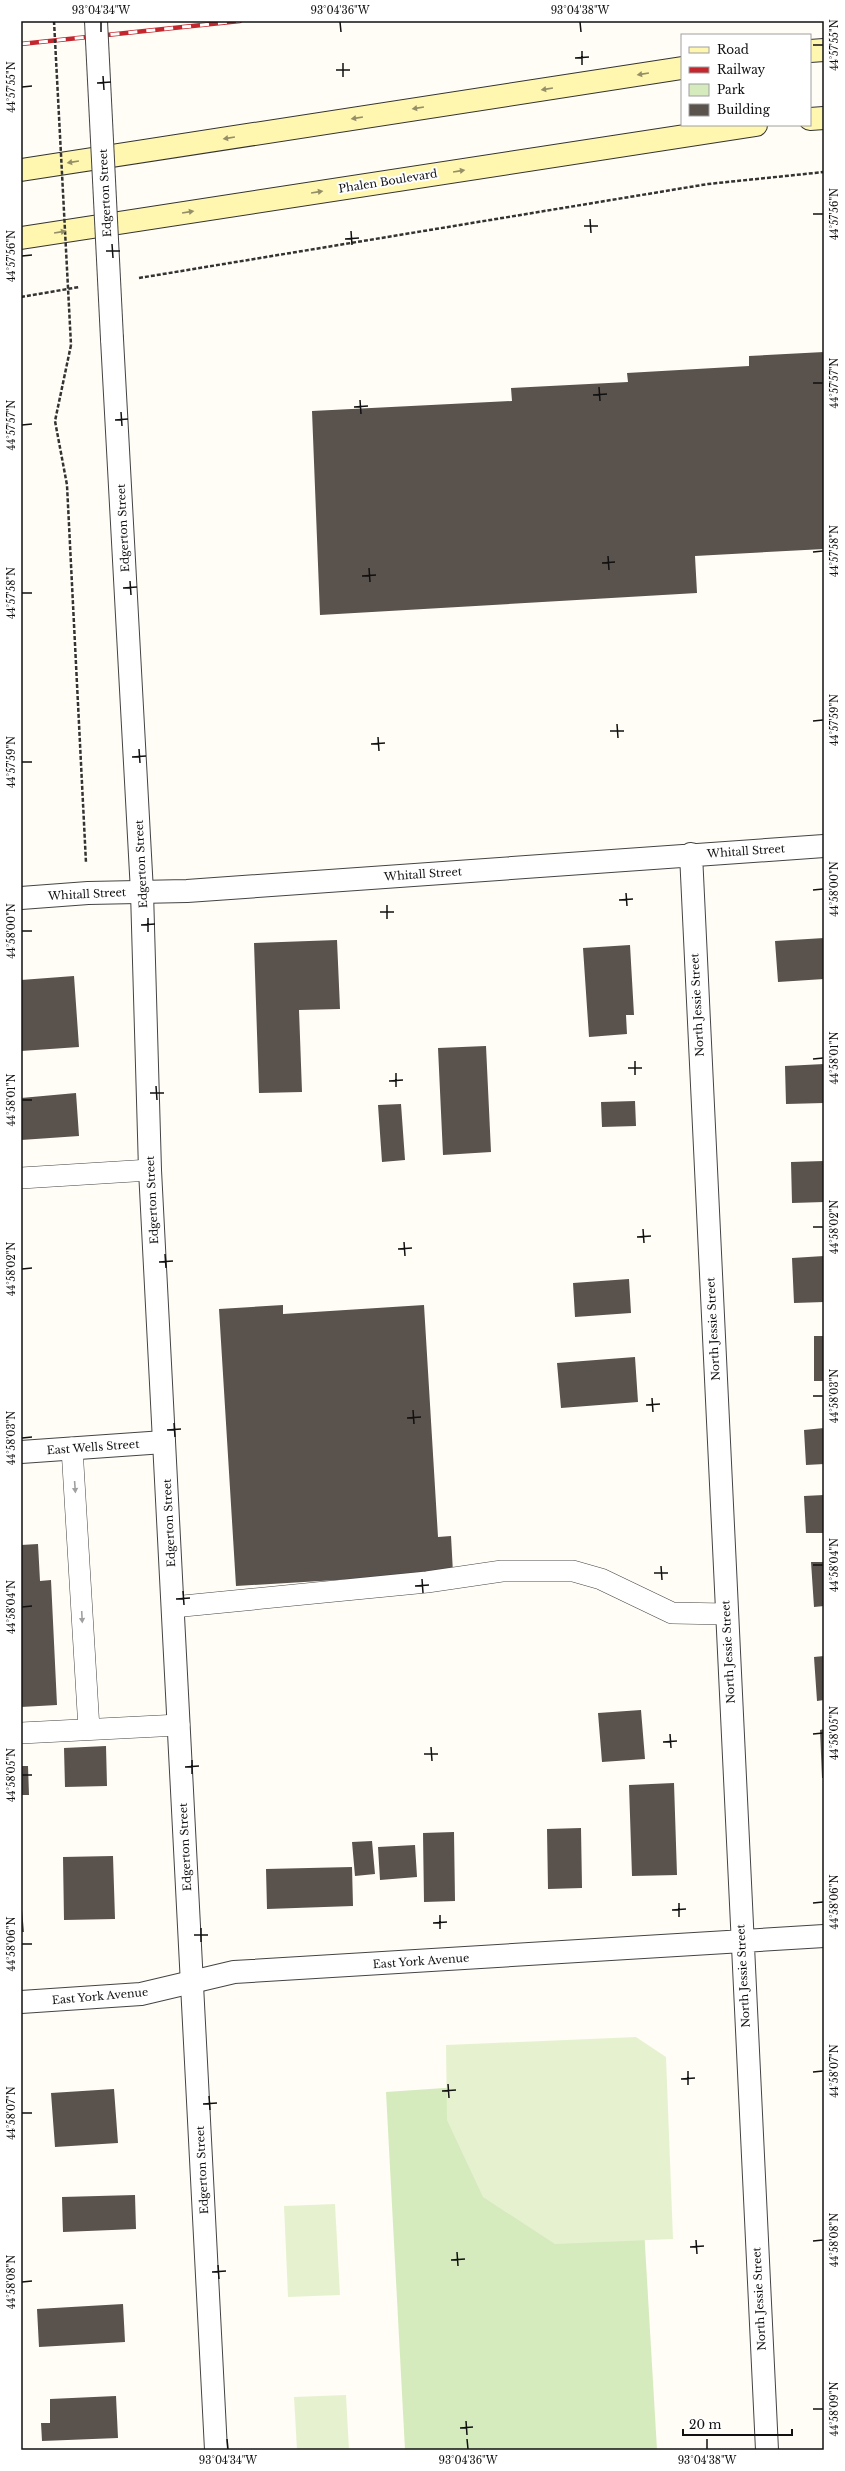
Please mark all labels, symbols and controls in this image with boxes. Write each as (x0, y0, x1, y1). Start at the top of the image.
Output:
text: 93°04'34"W (72, 4, 130, 17)
text: 93°04'36"W (310, 4, 370, 17)
text: 93°04'38"W (551, 4, 610, 17)
text: 44°57'55"N (828, 19, 841, 71)
legend (681, 34, 811, 126)
text: Road (717, 42, 749, 57)
text: 44°57'55"N (5, 61, 18, 113)
text: Railway (717, 62, 766, 77)
one-way arrow (637, 71, 650, 77)
text: Park (717, 82, 745, 97)
one-way arrow (541, 86, 553, 92)
text: Building (717, 102, 771, 117)
one-way arrow (412, 105, 424, 111)
one-way arrow (351, 115, 363, 121)
one-way arrow (223, 135, 235, 141)
street label: Edgerton Street (96, 148, 114, 238)
one-way arrow (67, 159, 79, 165)
street label: Phalen Boulevard (338, 166, 439, 196)
one-way arrow (453, 167, 465, 173)
text: 44°57'56"N (828, 188, 841, 240)
one-way arrow (310, 189, 323, 195)
one-way arrow (182, 209, 194, 215)
one-way arrow (53, 229, 66, 235)
text: 44°57'56"N (5, 230, 18, 282)
text: 44°57'57"N (828, 358, 841, 408)
text: 44°57'57"N (5, 400, 18, 450)
street label: Edgerton Street (114, 483, 132, 573)
text: 44°57'58"N (828, 525, 841, 577)
text: 44°57'58"N (5, 567, 18, 619)
text: 44°57'59"N (828, 694, 841, 746)
text: 44°57'59"N (5, 736, 18, 788)
street label: Edgerton Street (132, 819, 150, 909)
street label: Whitall Street (706, 841, 786, 861)
text: 44°58'00"N (828, 861, 841, 917)
street label: Whitall Street (383, 864, 463, 884)
street label: Whitall Street (47, 885, 127, 903)
text: 44°58'00"N (5, 903, 18, 959)
street label: North Jessie Street (687, 952, 707, 1057)
text: 44°58'01"N (828, 1032, 841, 1084)
text: 44°58'01"N (5, 1074, 18, 1126)
street label: Edgerton Street (143, 1155, 161, 1245)
text: 44°58'02"N (828, 1200, 841, 1254)
text: 44°58'02"N (5, 1242, 18, 1296)
street label: North Jessie Street (703, 1276, 723, 1381)
text: 44°58'03"N (828, 1369, 841, 1423)
text: 44°58'03"N (5, 1411, 18, 1465)
street label: East Wells Street (46, 1437, 141, 1457)
street label: Edgerton Street (160, 1478, 178, 1568)
one-way arrow (71, 1481, 78, 1493)
text: 44°58'04"N (828, 1538, 841, 1592)
text: 44°58'04"N (5, 1580, 18, 1634)
street label: North Jessie Street (718, 1599, 738, 1704)
one-way arrow (79, 1611, 86, 1623)
text: 44°58'05"N (828, 1706, 841, 1760)
text: 44°58'05"N (5, 1748, 18, 1802)
street label: Edgerton Street (176, 1802, 194, 1892)
text: 44°58'06"N (828, 1875, 841, 1929)
text: 44°58'06"N (5, 1917, 18, 1971)
street label: North Jessie Street (733, 1923, 753, 2028)
street label: East York Avenue (372, 1951, 470, 1971)
street label: East York Avenue (51, 1985, 149, 2007)
text: 44°58'07"N (828, 2044, 841, 2098)
text: 44°58'07"N (5, 2086, 18, 2140)
street label: Edgerton Street (193, 2125, 211, 2215)
text: 44°58'08"N (828, 2213, 841, 2267)
street label: North Jessie Street (749, 2246, 769, 2351)
text: 44°58'08"N (5, 2255, 18, 2309)
text: 44°58'09"N (828, 2382, 841, 2436)
scale bar (683, 2411, 792, 2437)
text: 20 m (689, 2417, 721, 2432)
text: 93°04'34"W (199, 2454, 257, 2467)
text: 93°04'36"W (438, 2454, 498, 2467)
text: 93°04'38"W (678, 2454, 737, 2467)

